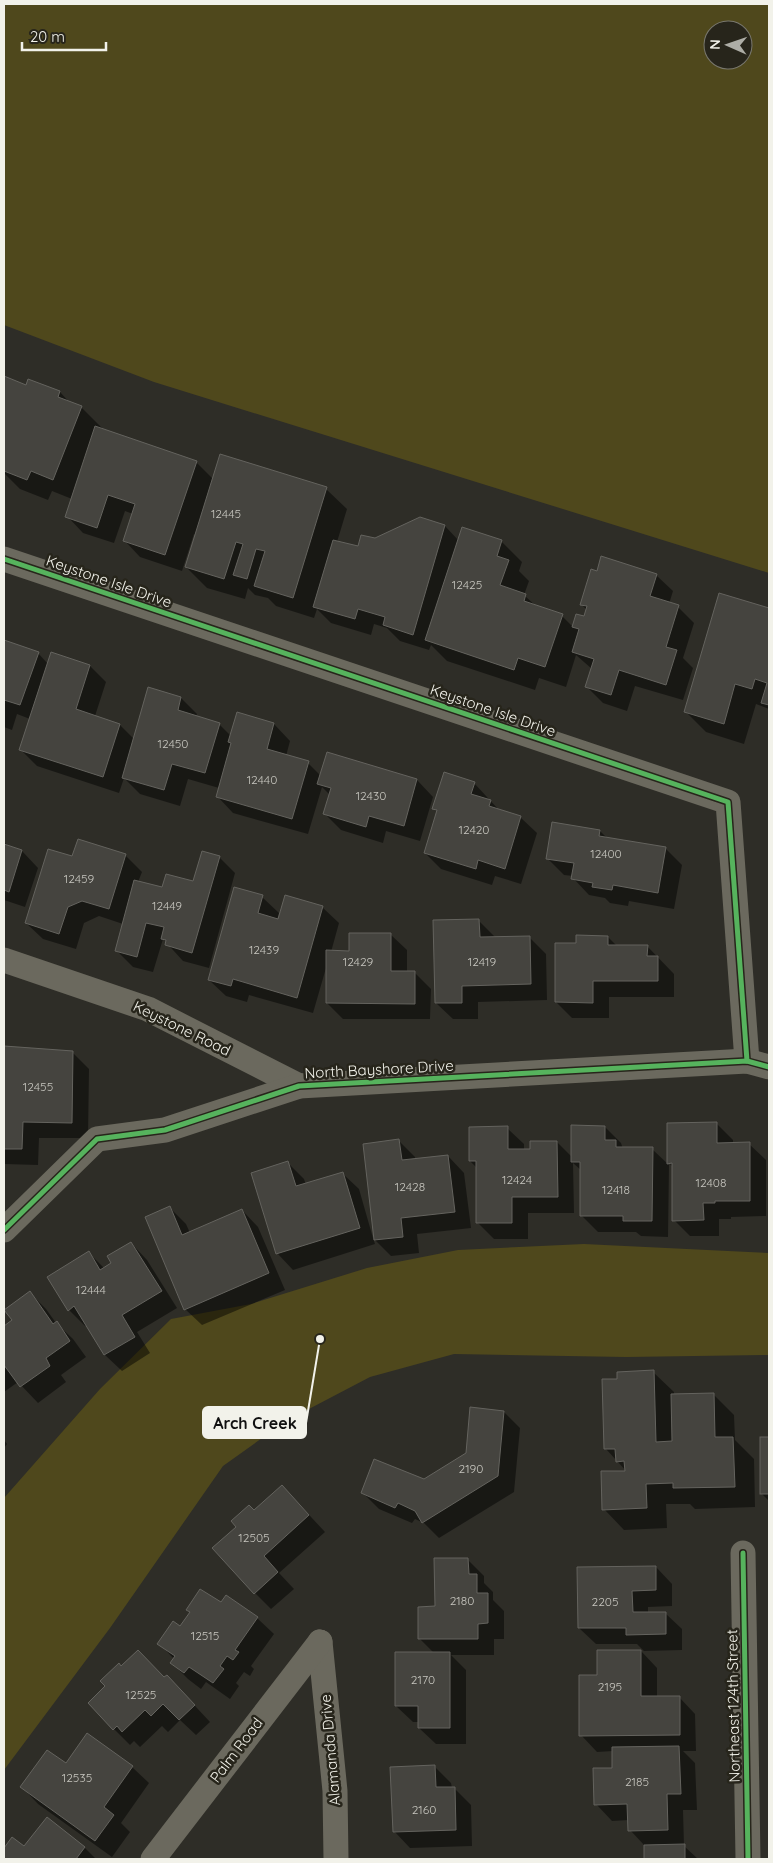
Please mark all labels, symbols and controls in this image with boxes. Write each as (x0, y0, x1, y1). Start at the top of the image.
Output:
scale bar (22, 20, 106, 52)
north arrow (703, 20, 753, 70)
text: 20 m (30, 27, 65, 46)
text: N (706, 39, 724, 50)
house number: 12445 (211, 506, 241, 521)
street label: Keystone Isle Drive (44, 551, 174, 611)
house number: 12425 (452, 577, 482, 592)
street label: Keystone Isle Drive (428, 680, 558, 740)
house number: 12450 (157, 736, 189, 751)
house number: 12440 (247, 772, 277, 787)
house number: 12430 (356, 788, 386, 803)
house number: 12420 (458, 822, 490, 837)
house number: 12400 (590, 846, 622, 861)
house number: 12459 (64, 871, 95, 886)
house number: 12449 (152, 898, 182, 913)
house number: 12439 (249, 942, 279, 957)
house number: 12429 (343, 954, 374, 969)
house number: 12419 (468, 954, 496, 969)
street label: Keystone Road (130, 996, 234, 1060)
street label: North Bayshore Drive (304, 1056, 454, 1082)
house number: 12455 (23, 1079, 53, 1094)
house number: 12424 (502, 1172, 532, 1187)
house number: 12408 (696, 1175, 726, 1190)
house number: 12428 (395, 1179, 425, 1194)
house number: 12418 (602, 1182, 630, 1197)
house number: 12444 (76, 1282, 106, 1297)
callout: Arch Creek (203, 1407, 306, 1438)
text: Arch Creek (213, 1413, 297, 1433)
house number: 2190 (459, 1461, 483, 1476)
house number: 12505 (238, 1530, 270, 1545)
house number: 2180 (450, 1593, 474, 1608)
house number: 2205 (592, 1594, 618, 1609)
house number: 12515 (191, 1628, 219, 1643)
street label: Northeast 124th Street (722, 1629, 744, 1783)
house number: 2170 (411, 1672, 435, 1687)
house number: 2195 (598, 1679, 622, 1694)
house number: 12525 (126, 1687, 156, 1702)
street label: Alamanda Drive (316, 1693, 344, 1807)
street label: Palm Road (205, 1714, 267, 1786)
house number: 12535 (62, 1770, 92, 1785)
house number: 2185 (625, 1774, 649, 1789)
house number: 2160 (412, 1802, 436, 1817)

